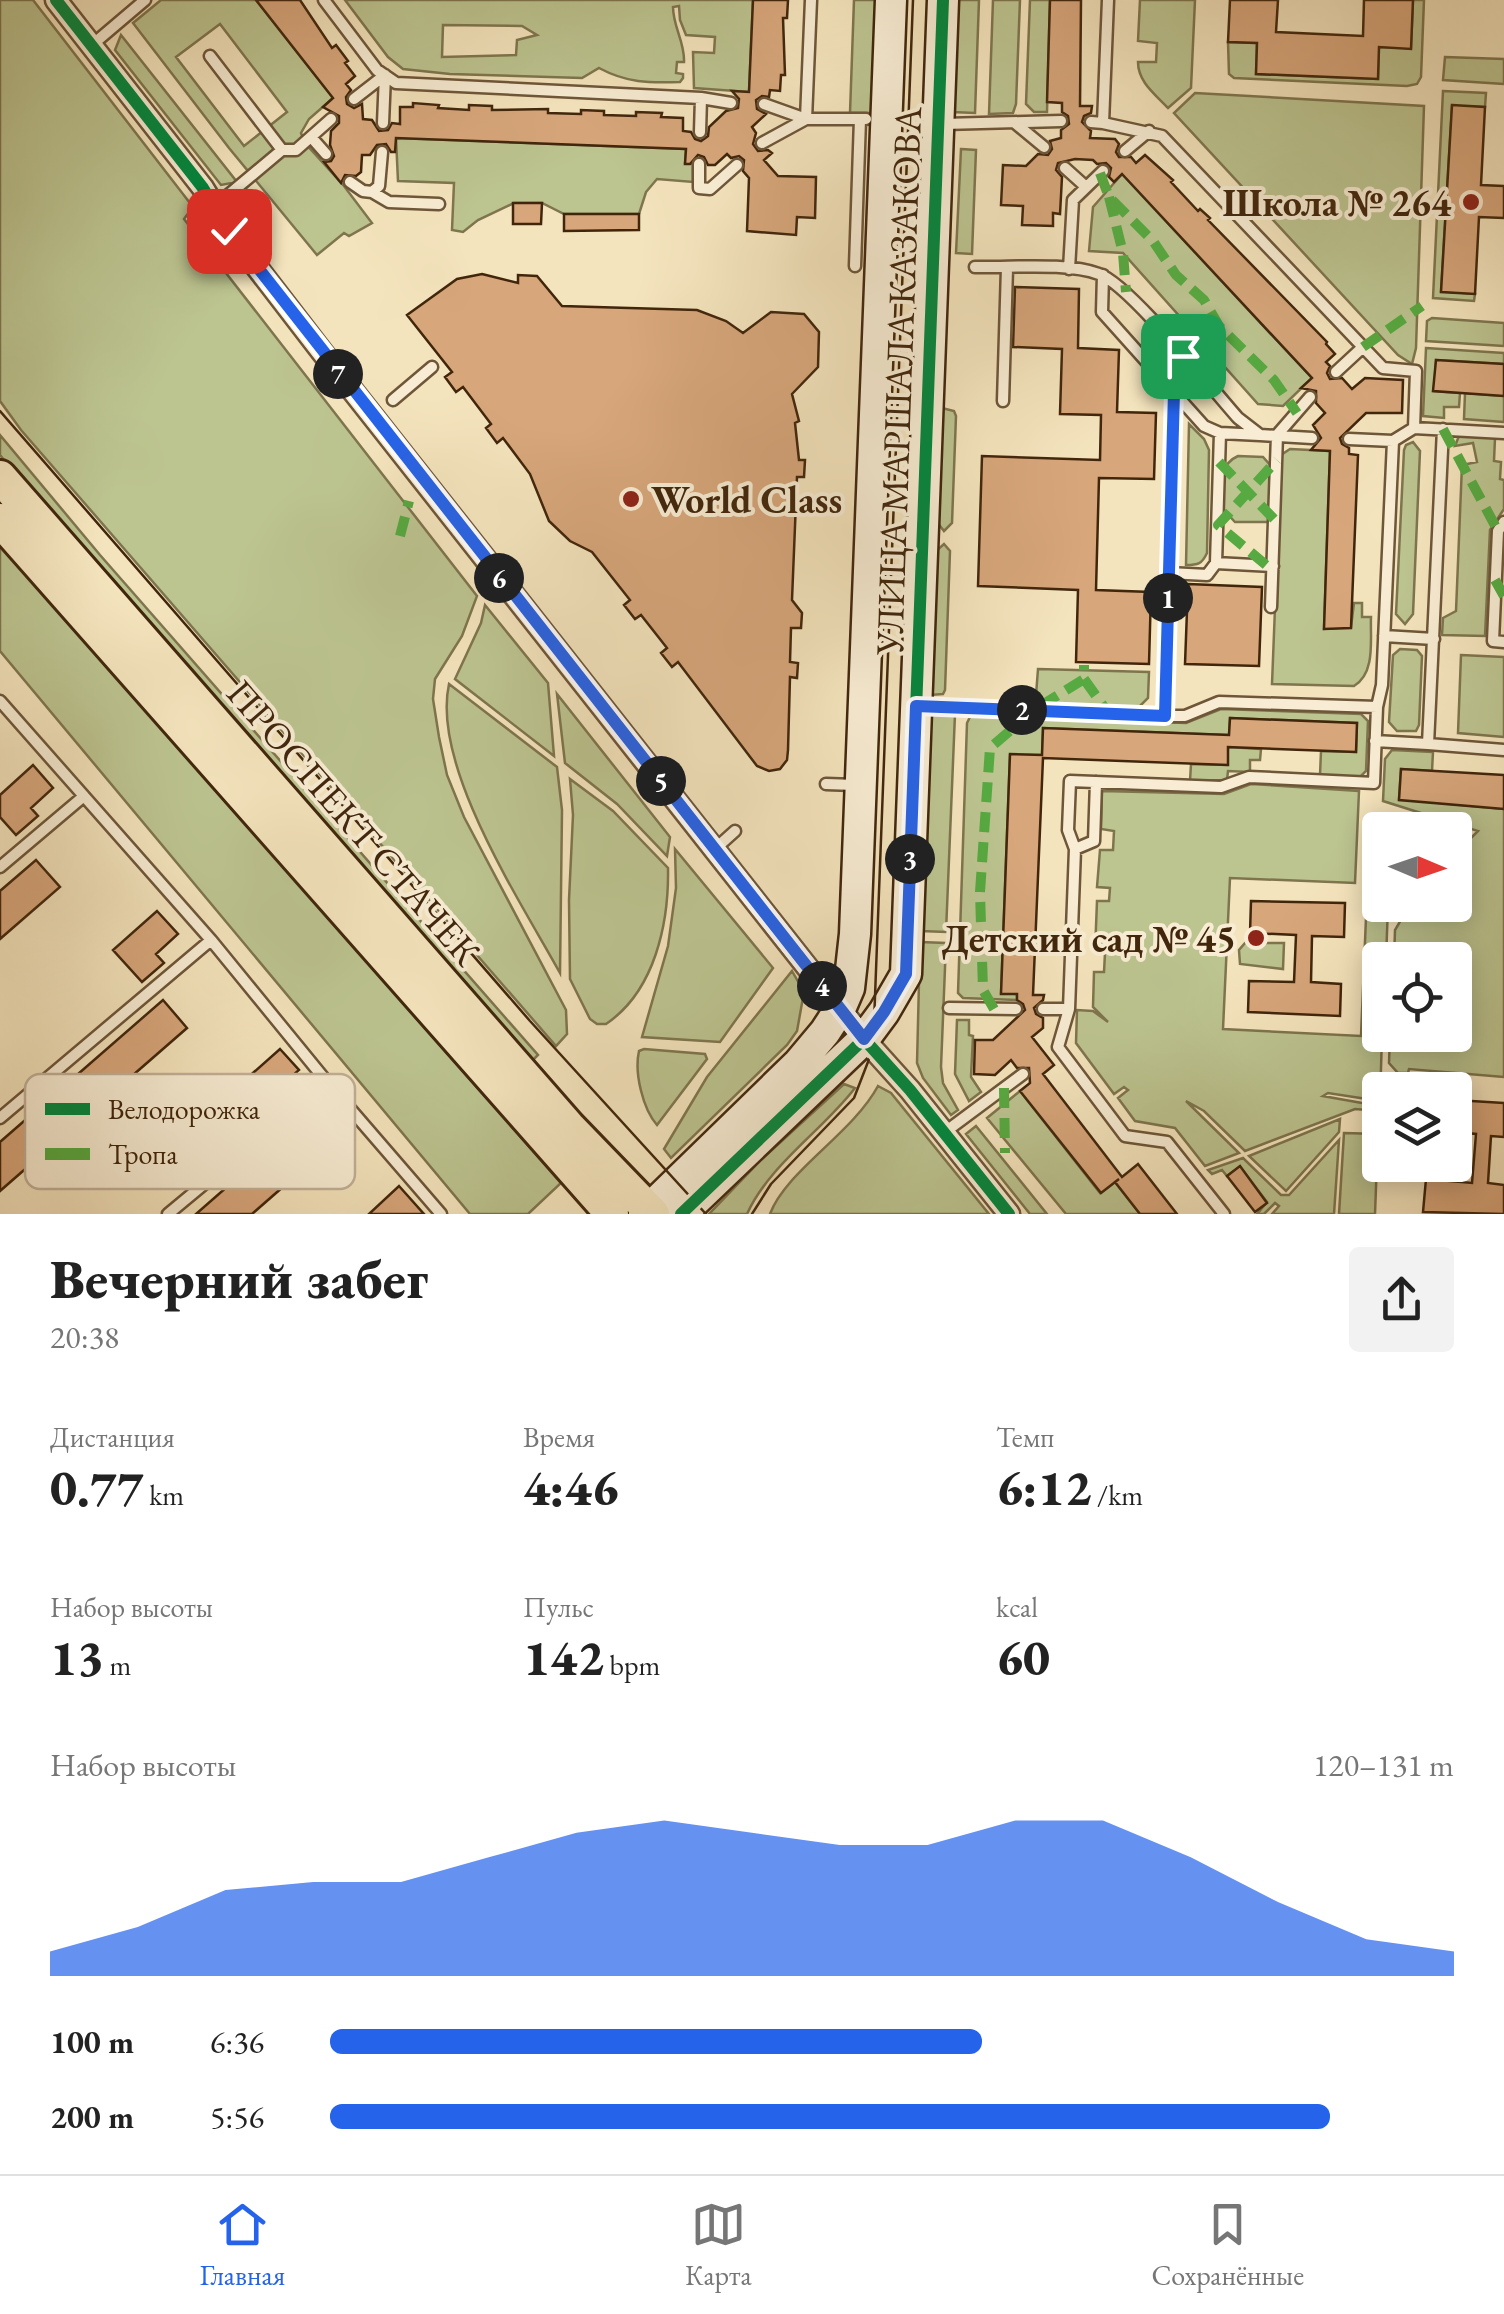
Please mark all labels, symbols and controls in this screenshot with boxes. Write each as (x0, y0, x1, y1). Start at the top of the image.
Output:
street label: УЛИЦА МАРШАЛА КАЗАКОВА (864, 105, 932, 657)
place label: Школа № 264 (1222, 178, 1452, 227)
pin (187, 189, 272, 274)
marker: Школа № 264 (1460, 191, 1482, 213)
icon: check (202, 204, 257, 259)
pin (1141, 314, 1226, 399)
icon: arrive (1156, 329, 1211, 384)
pin: 7 (313, 349, 363, 399)
text: 7 (331, 356, 345, 392)
place label: World Class (651, 475, 842, 524)
marker: World Class (620, 488, 642, 510)
pin: 6 (474, 553, 524, 603)
text: 6 (492, 560, 506, 596)
pin: 1 (1143, 573, 1193, 623)
text: 1 (1161, 580, 1175, 616)
street label: ПРОСПЕКТ СТАЧЕК (216, 669, 492, 976)
pin: 2 (997, 685, 1047, 735)
text: 2 (1015, 692, 1029, 728)
pin: 5 (636, 756, 686, 806)
text: 5 (654, 763, 668, 799)
north arrow (1362, 812, 1472, 922)
map controls (1362, 812, 1472, 1182)
pin: 3 (885, 834, 935, 884)
text: 3 (903, 841, 917, 877)
place label: Детский сад № 45 (941, 914, 1236, 963)
marker: Детский сад № 45 (1245, 927, 1267, 949)
button: locate (1362, 942, 1472, 1052)
pin: 4 (797, 961, 847, 1011)
text: 4 (815, 968, 829, 1004)
button: layers (1362, 1072, 1472, 1182)
legend (25, 1074, 355, 1189)
text: Велодорожка (108, 1091, 261, 1127)
text: Тропа (108, 1136, 178, 1172)
text: Вечерний забег (50, 1243, 428, 1314)
button: share (1349, 1247, 1454, 1352)
text: 20:38 (50, 1316, 119, 1358)
text: Дистанция (50, 1419, 175, 1455)
text: Время (523, 1419, 595, 1455)
text: Темп (996, 1419, 1054, 1455)
text: 0.77 (50, 1455, 144, 1520)
text: 4:46 (523, 1455, 618, 1520)
text: 6:12 (996, 1455, 1091, 1520)
text: km (144, 1477, 184, 1513)
text: /km (1091, 1477, 1143, 1513)
text: Набор высоты (50, 1589, 213, 1625)
text: Пульс (523, 1589, 594, 1625)
text: kcal (996, 1589, 1038, 1625)
text: 13 (50, 1625, 104, 1690)
text: 142 (523, 1625, 604, 1690)
text: 60 (996, 1625, 1050, 1690)
text: m (104, 1647, 131, 1683)
text: bpm (604, 1647, 660, 1683)
text: Набор высоты (50, 1744, 236, 1786)
text: 120–131 m (1313, 1744, 1454, 1786)
text: 100 m (50, 2021, 134, 2063)
text: 6:36 (210, 2021, 264, 2063)
text: 200 m (50, 2096, 134, 2138)
text: 5:56 (210, 2096, 264, 2138)
tab: Главная (200, 2197, 285, 2293)
tab: Карта (685, 2197, 752, 2293)
tab: Сохранённые (1151, 2197, 1304, 2293)

